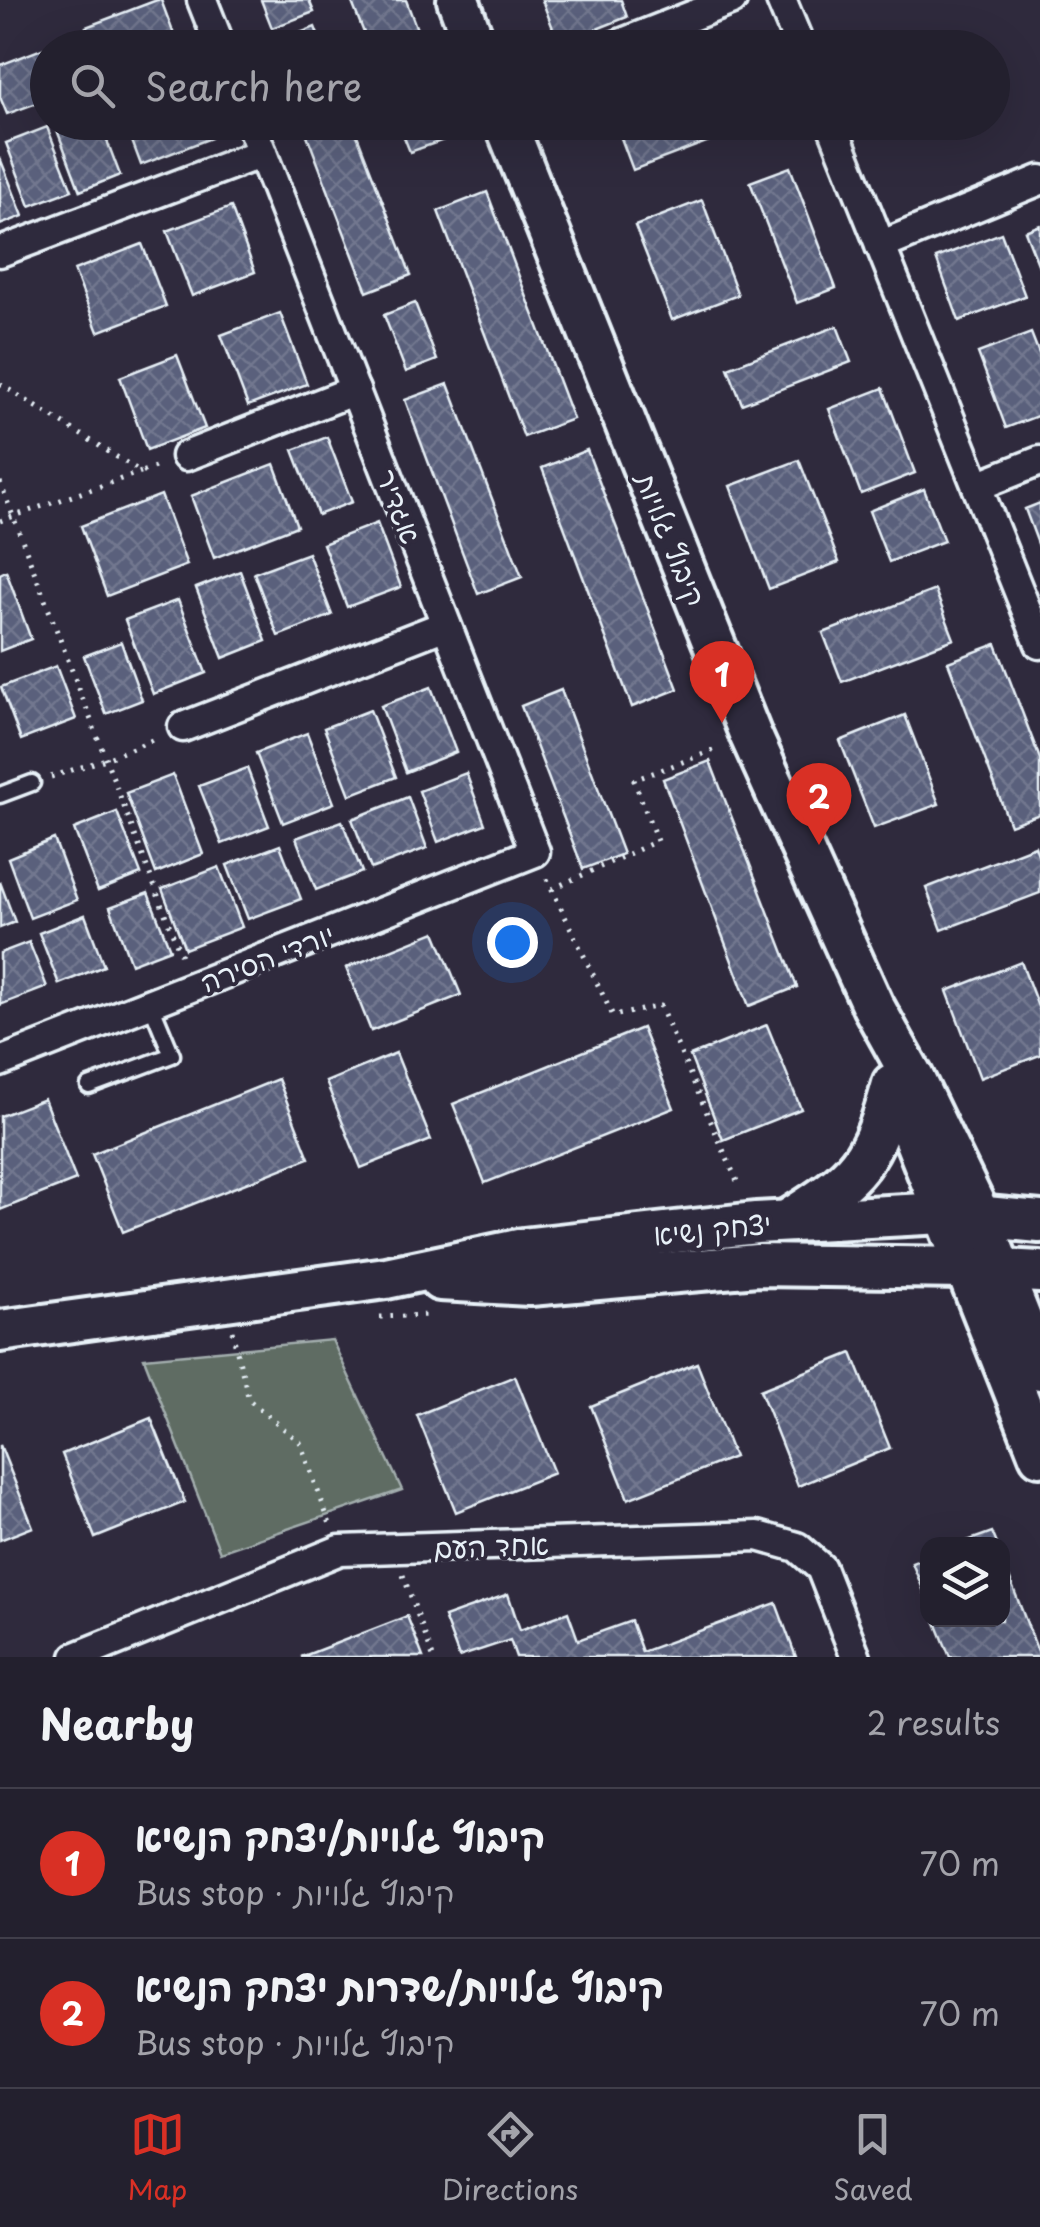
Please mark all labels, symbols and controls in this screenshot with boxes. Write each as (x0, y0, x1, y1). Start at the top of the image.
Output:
search box (30, 30, 1010, 140)
text: Search here (145, 57, 362, 114)
icon: search (65, 58, 120, 113)
street label: אגדיר (366, 463, 434, 549)
street label: קיבוץ גלויות (625, 464, 718, 612)
pin: 1 (690, 640, 754, 723)
pin: 2 (786, 762, 852, 845)
street label: יורדי הסירה (194, 912, 340, 1002)
your location (487, 917, 538, 968)
street label: יצחק נשיא (651, 1200, 773, 1256)
street label: אחד העם (433, 1521, 549, 1569)
map controls (920, 1537, 1010, 1627)
button: layers (920, 1537, 1010, 1627)
text: Nearby (40, 1691, 194, 1754)
text: 2 results (867, 1698, 1000, 1746)
text: קיבוץ גלויות/יצחק הנשיא (135, 1807, 545, 1864)
text: 1 (65, 1839, 80, 1887)
text: 70 m (920, 1839, 1000, 1887)
text: Bus stop · קיבוץ גלויות (135, 1868, 454, 1916)
text: קיבוץ גלויות/שדרות יצחק הנשיא (135, 1957, 664, 2014)
text: 2 (61, 1989, 84, 2037)
text: 70 m (920, 1989, 1000, 2037)
text: Bus stop · קיבוץ גלויות (135, 2018, 454, 2066)
tab: Map (127, 2107, 187, 2210)
tab: Directions (442, 2107, 578, 2210)
tab: Saved (833, 2107, 913, 2210)

